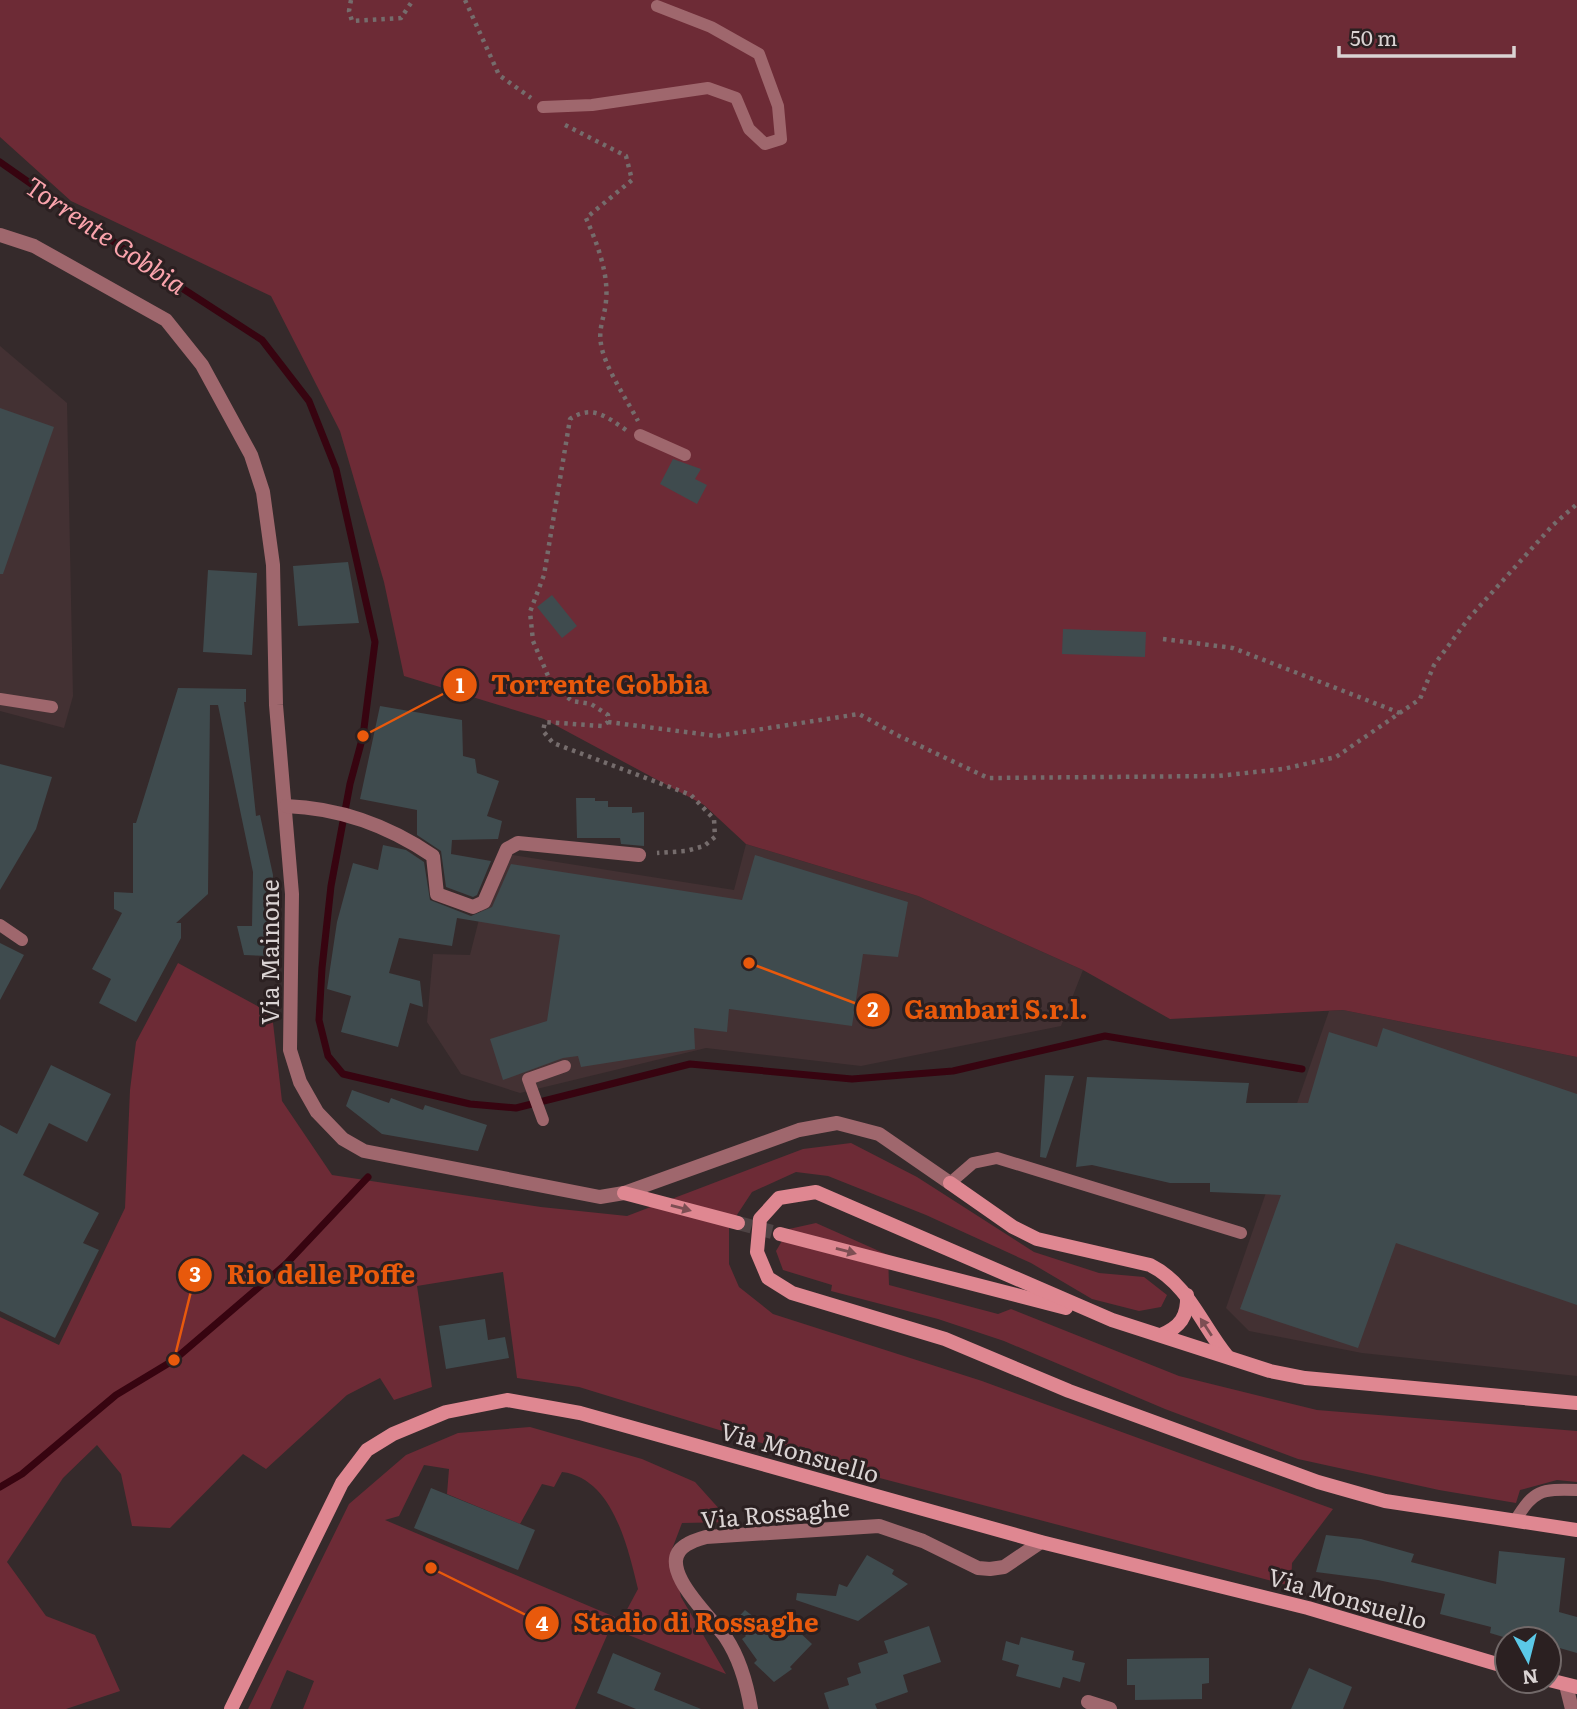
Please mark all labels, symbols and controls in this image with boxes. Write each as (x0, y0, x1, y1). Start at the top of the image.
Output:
scale bar (1339, 14, 1514, 58)
text: 50 m (1350, 21, 1397, 52)
water label: Torrente Gobbia (19, 166, 196, 303)
callout: Torrente Gobbia (442, 662, 723, 709)
text: Torrente Gobbia (491, 663, 709, 702)
text: 1 (456, 668, 465, 699)
street label: Via Mainone (251, 879, 286, 1025)
callout: Gambari S.r.l. (855, 986, 1102, 1033)
text: Gambari S.r.l. (904, 988, 1088, 1027)
text: 2 (867, 992, 879, 1023)
one-way arrow (671, 1204, 692, 1214)
one-way arrow (835, 1246, 857, 1257)
callout: Rio delle Poffe (177, 1251, 429, 1298)
text: Rio delle Poffe (227, 1253, 415, 1292)
text: 3 (189, 1257, 201, 1288)
one-way arrow (1199, 1318, 1212, 1337)
street label: Via Monsuello (716, 1412, 884, 1490)
street label: Via Rossaghe (699, 1488, 851, 1536)
street label: Via Monsuello (1264, 1558, 1432, 1636)
callout: Stadio di Rossaghe (524, 1600, 833, 1647)
text: Stadio di Rossaghe (573, 1601, 819, 1640)
text: 4 (536, 1606, 549, 1637)
north arrow (1493, 1625, 1563, 1695)
text: N (1521, 1663, 1540, 1693)

